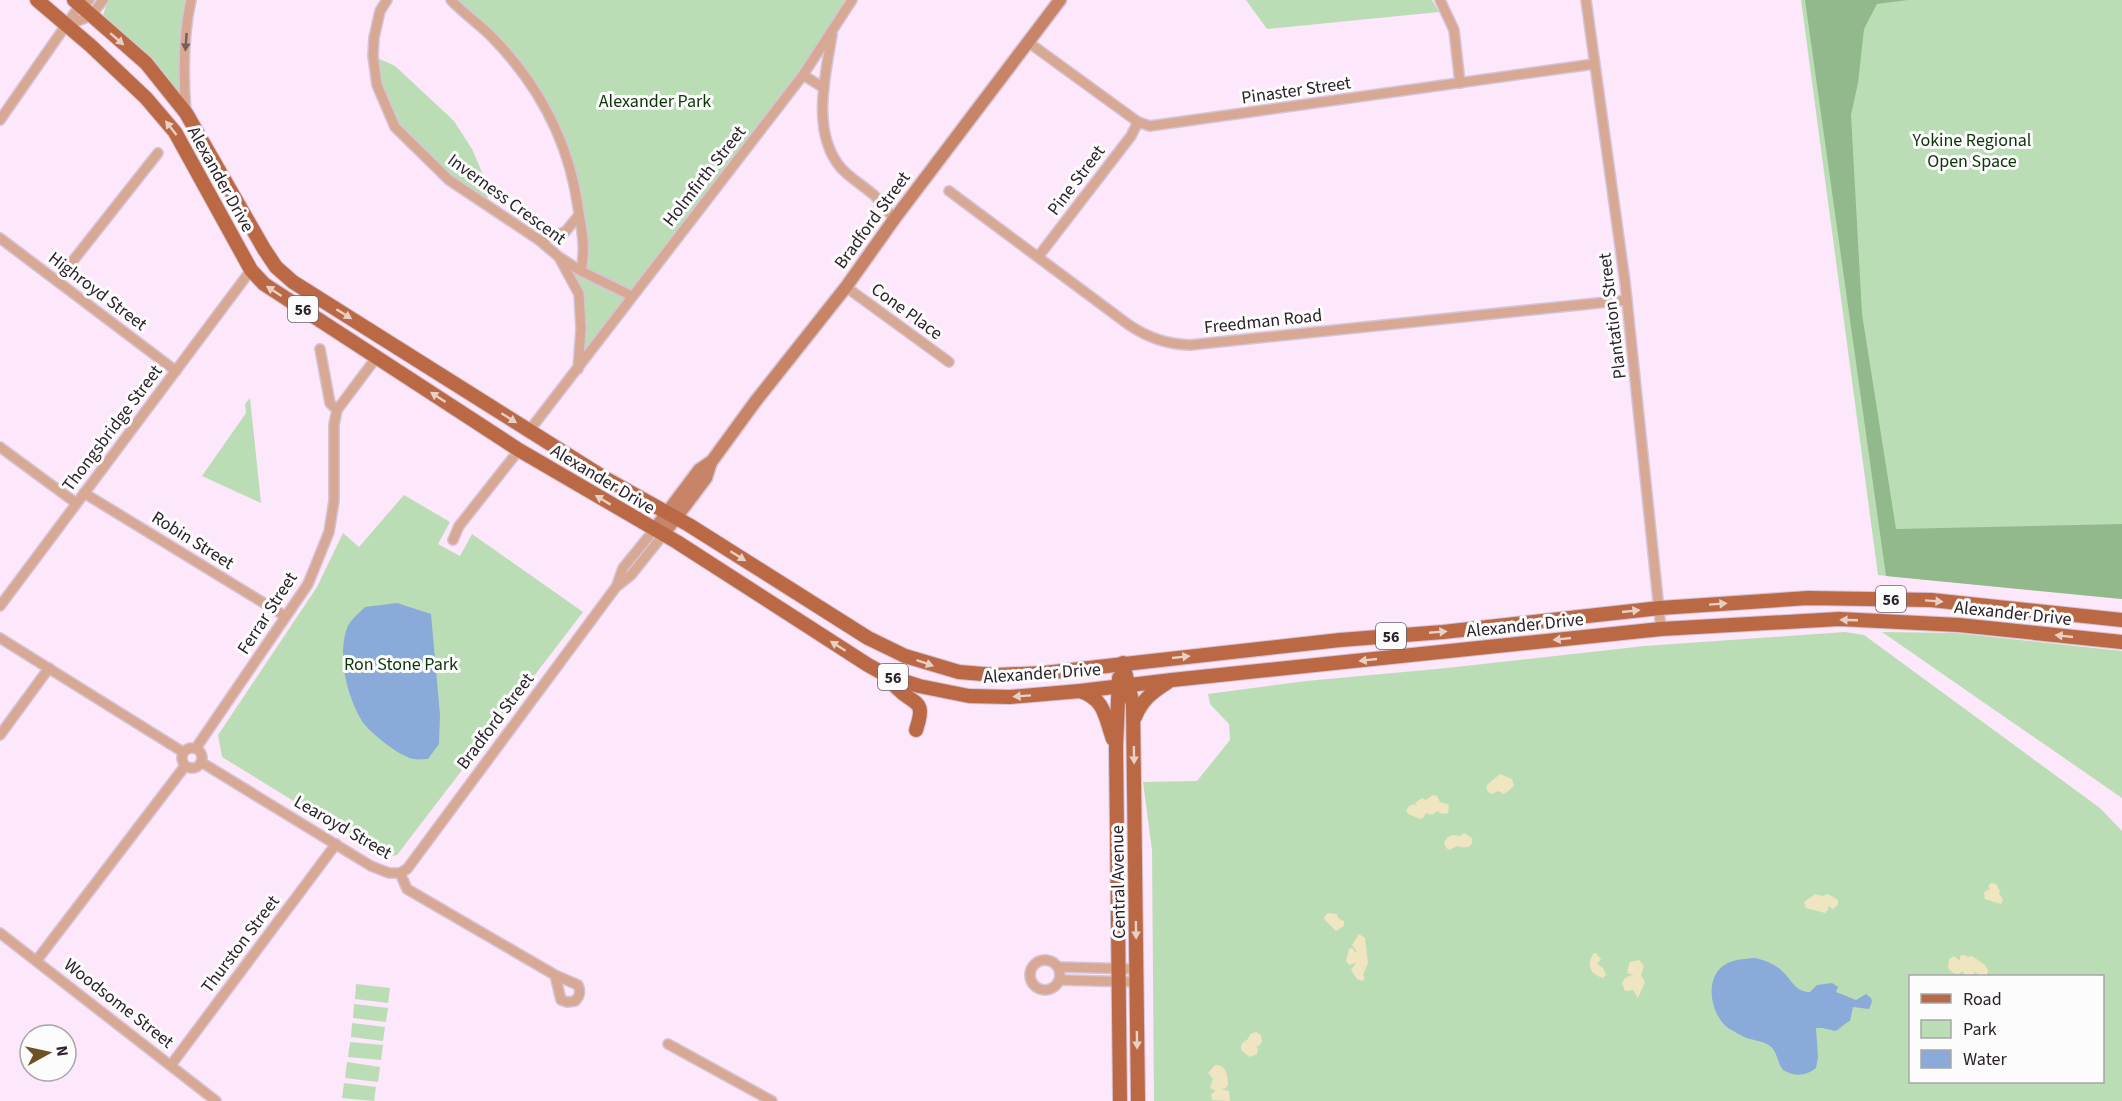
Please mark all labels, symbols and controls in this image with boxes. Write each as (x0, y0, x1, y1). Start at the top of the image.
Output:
one-way arrow (110, 32, 125, 46)
one-way arrow (181, 33, 191, 52)
street label: Pinaster Street (1240, 70, 1352, 111)
park label: Alexander Park (599, 89, 711, 114)
one-way arrow (165, 120, 177, 135)
street label: Holmfirth Street (657, 121, 752, 232)
street label: Alexander Drive (181, 122, 260, 237)
park label: Yokine Regional Open Space (1912, 128, 2031, 174)
street label: Pine Street (1042, 140, 1111, 221)
street label: Inverness Crescent (442, 148, 571, 251)
street label: Bradford Street (828, 166, 916, 274)
street label: Highroyd Street (43, 246, 152, 337)
street label: Plantation Street (1592, 251, 1633, 381)
street label: Cone Place (866, 277, 948, 346)
one-way arrow (266, 285, 283, 296)
road number: 56 (288, 296, 318, 322)
street label: Freedman Road (1203, 303, 1323, 340)
one-way arrow (336, 309, 352, 320)
street label: Thongsbridge Street (56, 360, 168, 497)
one-way arrow (429, 392, 446, 403)
one-way arrow (501, 413, 517, 424)
street label: Alexander Drive (546, 438, 660, 520)
one-way arrow (595, 494, 611, 505)
street label: Robin Street (147, 505, 239, 576)
one-way arrow (730, 551, 746, 562)
street label: Ferrar Street (231, 567, 303, 659)
road number: 56 (1876, 586, 1906, 612)
street label: Alexander Drive (1953, 595, 2073, 632)
one-way arrow (1924, 596, 1943, 606)
one-way arrow (1709, 599, 1728, 609)
one-way arrow (1622, 606, 1641, 616)
street label: Alexander Drive (1465, 607, 1585, 644)
one-way arrow (1839, 615, 1858, 624)
road number: 56 (1376, 623, 1406, 649)
one-way arrow (1428, 627, 1447, 637)
one-way arrow (2054, 631, 2073, 641)
one-way arrow (1552, 635, 1571, 644)
one-way arrow (830, 640, 846, 651)
park label: Ron Stone Park (344, 652, 458, 677)
one-way arrow (1171, 653, 1190, 662)
one-way arrow (1358, 655, 1377, 665)
street label: Alexander Drive (982, 657, 1102, 690)
one-way arrow (916, 658, 934, 668)
road number: 56 (878, 664, 908, 690)
street label: Bradford Street (451, 668, 540, 775)
one-way arrow (1012, 691, 1031, 701)
one-way arrow (1129, 745, 1139, 764)
street label: Learoyd Street (289, 789, 396, 866)
street label: Central Avenue (1105, 825, 1132, 939)
street label: Thurston Street (195, 890, 286, 998)
one-way arrow (1131, 921, 1141, 940)
street label: Woodsome Street (58, 952, 179, 1054)
legend (1909, 975, 2104, 1083)
text: Road (1963, 987, 2002, 1012)
text: Park (1963, 1017, 1997, 1042)
north arrow (18, 1023, 78, 1083)
one-way arrow (1133, 1031, 1142, 1050)
text: N (50, 1044, 73, 1058)
text: Water (1963, 1047, 2007, 1072)

